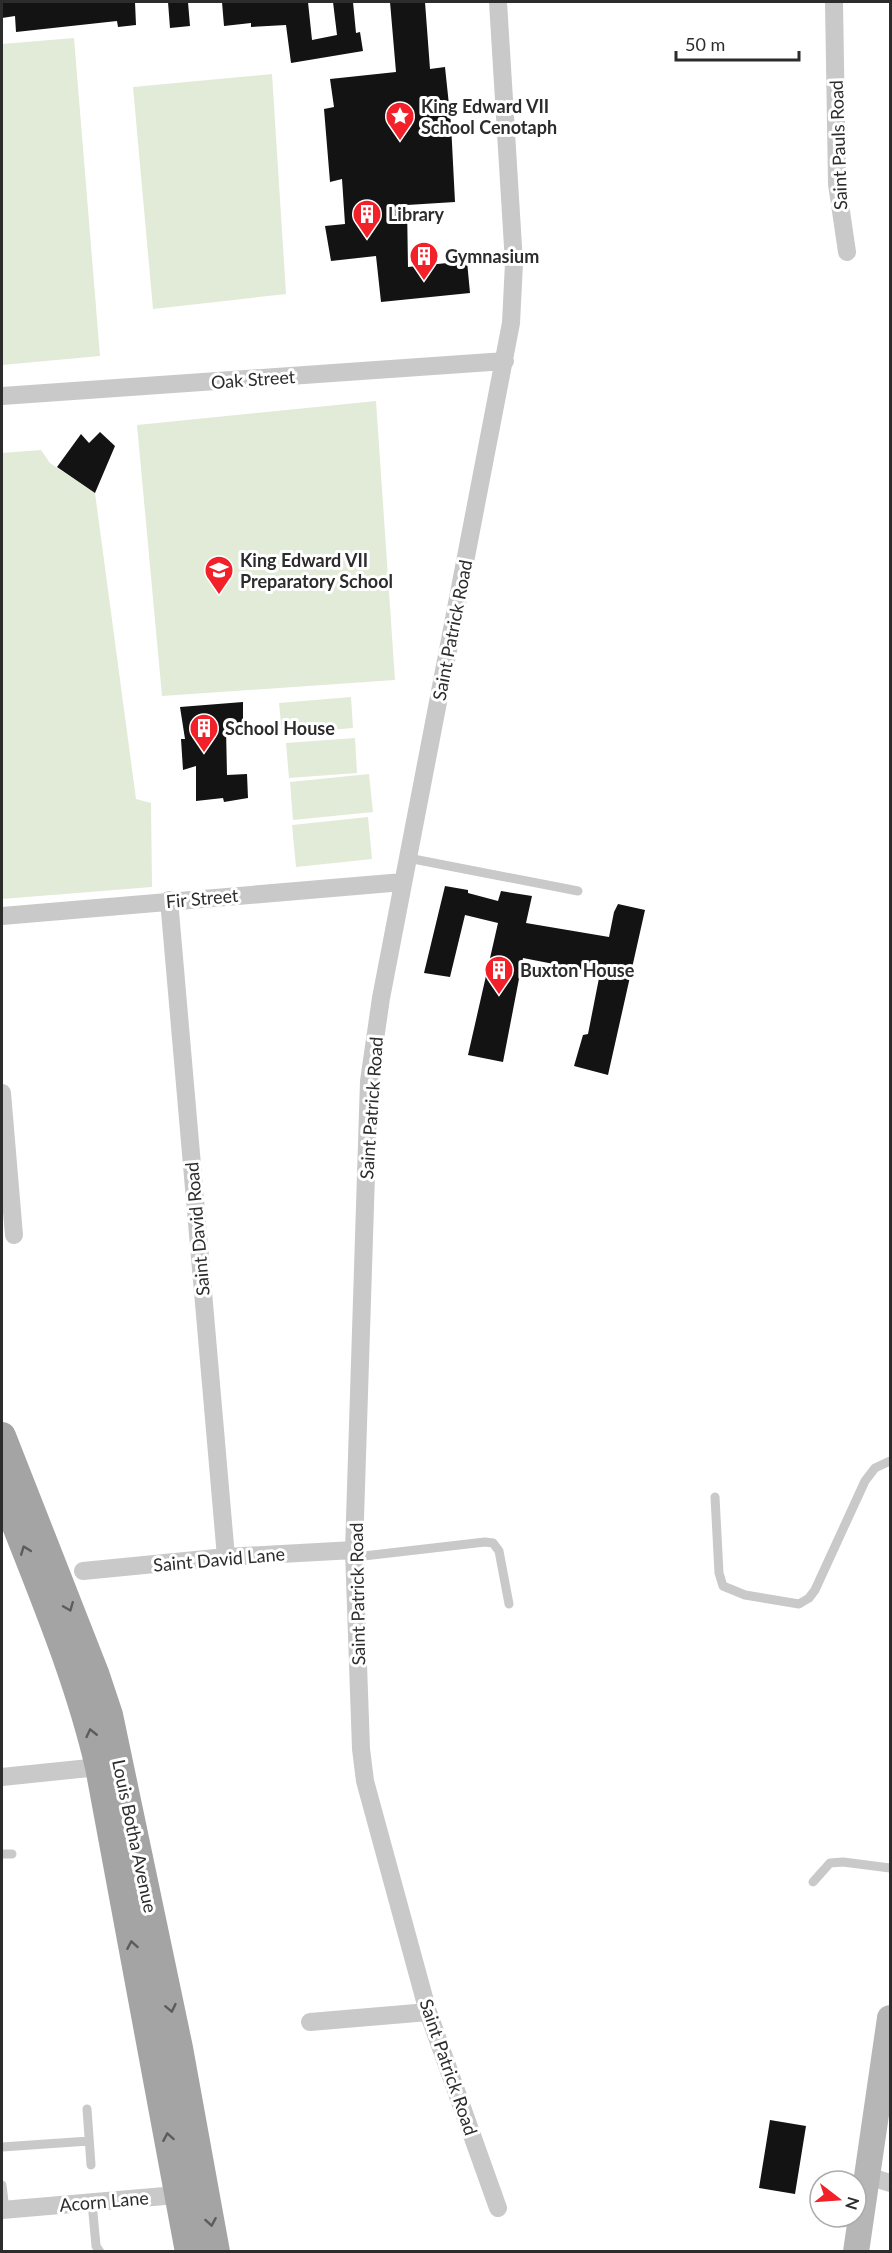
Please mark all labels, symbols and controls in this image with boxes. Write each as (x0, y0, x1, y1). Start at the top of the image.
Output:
scale bar (676, 24, 799, 62)
text: 50 m (685, 33, 725, 55)
street label: Saint Pauls Road (825, 80, 851, 210)
place label: King Edward VII School Cenotaph (421, 95, 557, 138)
place icon: King Edward VII School Cenotaph (384, 100, 416, 142)
building icon: Library (351, 198, 383, 240)
place label: Library (388, 203, 445, 225)
building icon: Gymnasium (408, 240, 440, 282)
place label: Gymnasium (445, 245, 539, 267)
street label: Oak Street (210, 365, 296, 393)
place label: King Edward VII Preparatory School (240, 549, 393, 592)
school or university icon: King Edward VII Preparatory School (203, 554, 235, 596)
street label: Saint Patrick Road (428, 558, 476, 702)
building icon: School House (188, 712, 220, 754)
place label: School House (225, 717, 335, 739)
street label: Fir Street (165, 884, 240, 912)
building icon: Buxton House (483, 954, 515, 996)
place label: Buxton House (520, 959, 635, 981)
street label: Saint Patrick Road (355, 1036, 387, 1180)
street label: Saint David Road (180, 1161, 214, 1297)
street label: Saint Patrick Road (345, 1522, 369, 1666)
street label: Saint David Lane (152, 1542, 286, 1576)
one-way arrow (20, 1545, 32, 1556)
one-way arrow (62, 1602, 75, 1612)
one-way arrow (86, 1729, 99, 1739)
street label: Louis Botha Avenue (108, 1757, 162, 1915)
one-way arrow (126, 1941, 139, 1951)
street label: Saint Patrick Road (415, 1996, 483, 2138)
one-way arrow (163, 2002, 176, 2012)
one-way arrow (162, 2132, 175, 2142)
north arrow (808, 2169, 868, 2229)
street label: Acorn Lane (58, 2186, 150, 2216)
text: N (842, 2195, 864, 2212)
one-way arrow (204, 2217, 217, 2227)

